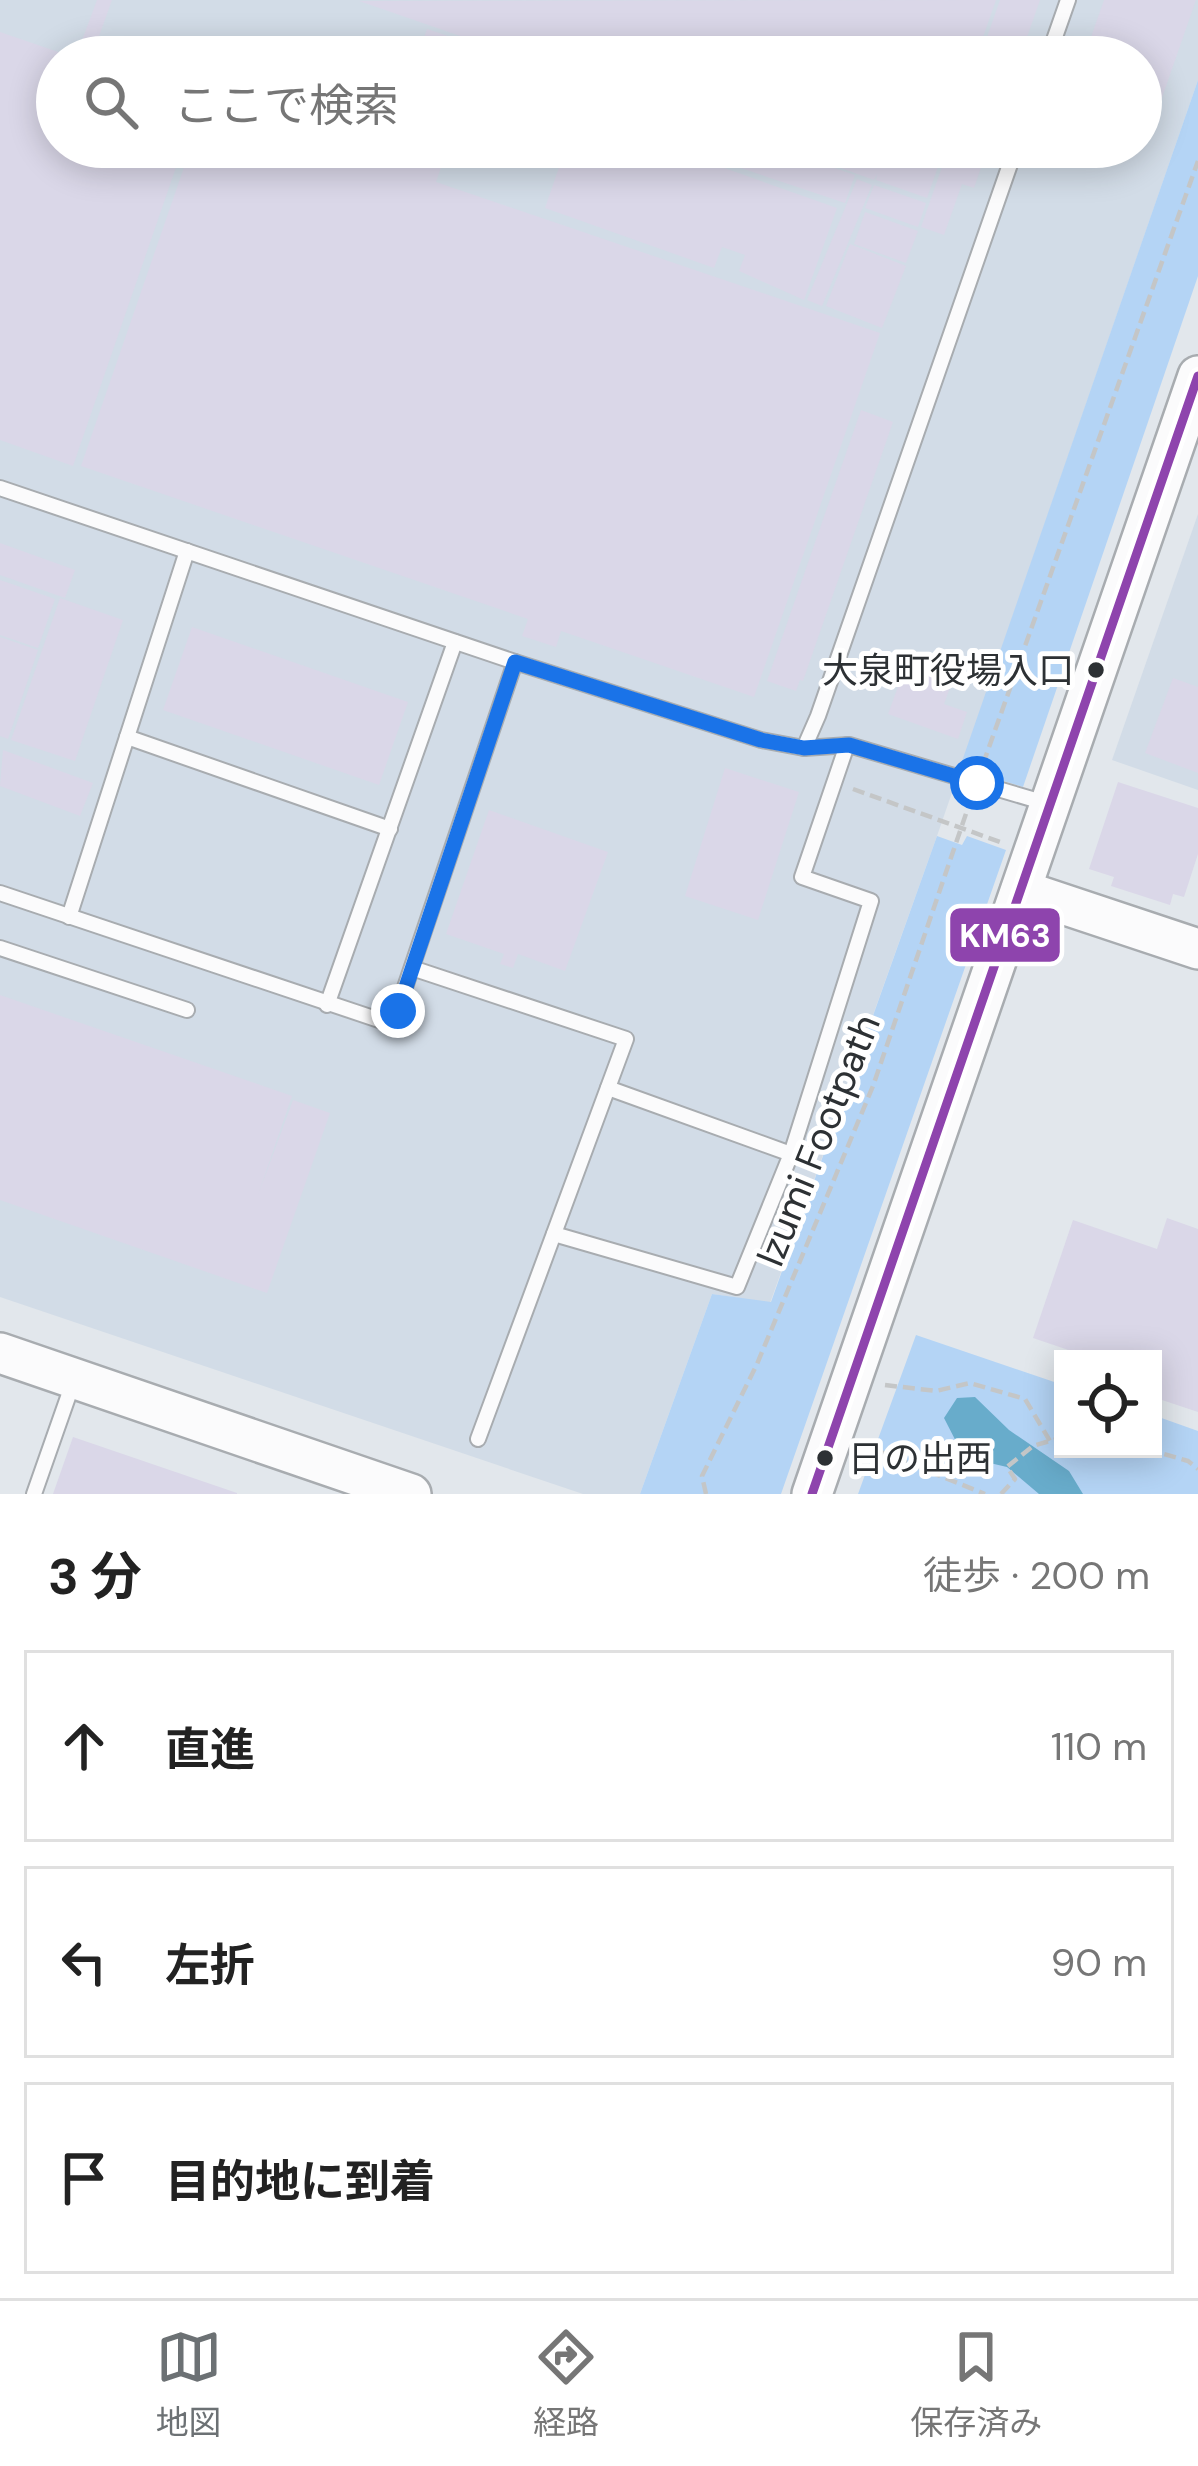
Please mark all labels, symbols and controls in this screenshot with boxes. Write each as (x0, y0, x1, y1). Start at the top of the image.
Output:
search box (36, 36, 1162, 168)
icon: search (78, 69, 144, 135)
text: ここで検索 (174, 76, 399, 135)
place label: 大泉町役場入口 (822, 647, 1074, 694)
marker: 大泉町役場入口 (1085, 659, 1107, 681)
route start (950, 756, 1004, 810)
line badge: KM63 (948, 906, 1062, 964)
text: KM63 (959, 914, 1051, 957)
route end (371, 984, 425, 1038)
street label: Izumi Footpath (744, 1006, 892, 1274)
map controls (1054, 1350, 1162, 1458)
button: locate (1054, 1350, 1162, 1458)
place label: 日の出西 (848, 1435, 992, 1482)
marker: 日の出西 (814, 1447, 836, 1469)
text: 3 分 (48, 1543, 142, 1610)
text: 徒歩 · 200 m (923, 1550, 1150, 1601)
icon: ahead (51, 1713, 117, 1779)
text: 直進 (165, 1720, 255, 1779)
text: 110 m (1051, 1721, 1147, 1772)
icon: left (51, 1929, 117, 1995)
text: 左折 (165, 1936, 255, 1995)
text: 90 m (1051, 1937, 1147, 1988)
icon: arrive (51, 2145, 117, 2211)
text: 目的地に到着 (165, 2152, 435, 2211)
tab: 地図 (156, 2324, 222, 2444)
tab: 経路 (533, 2324, 599, 2444)
tab: 保存済み (910, 2324, 1042, 2444)

